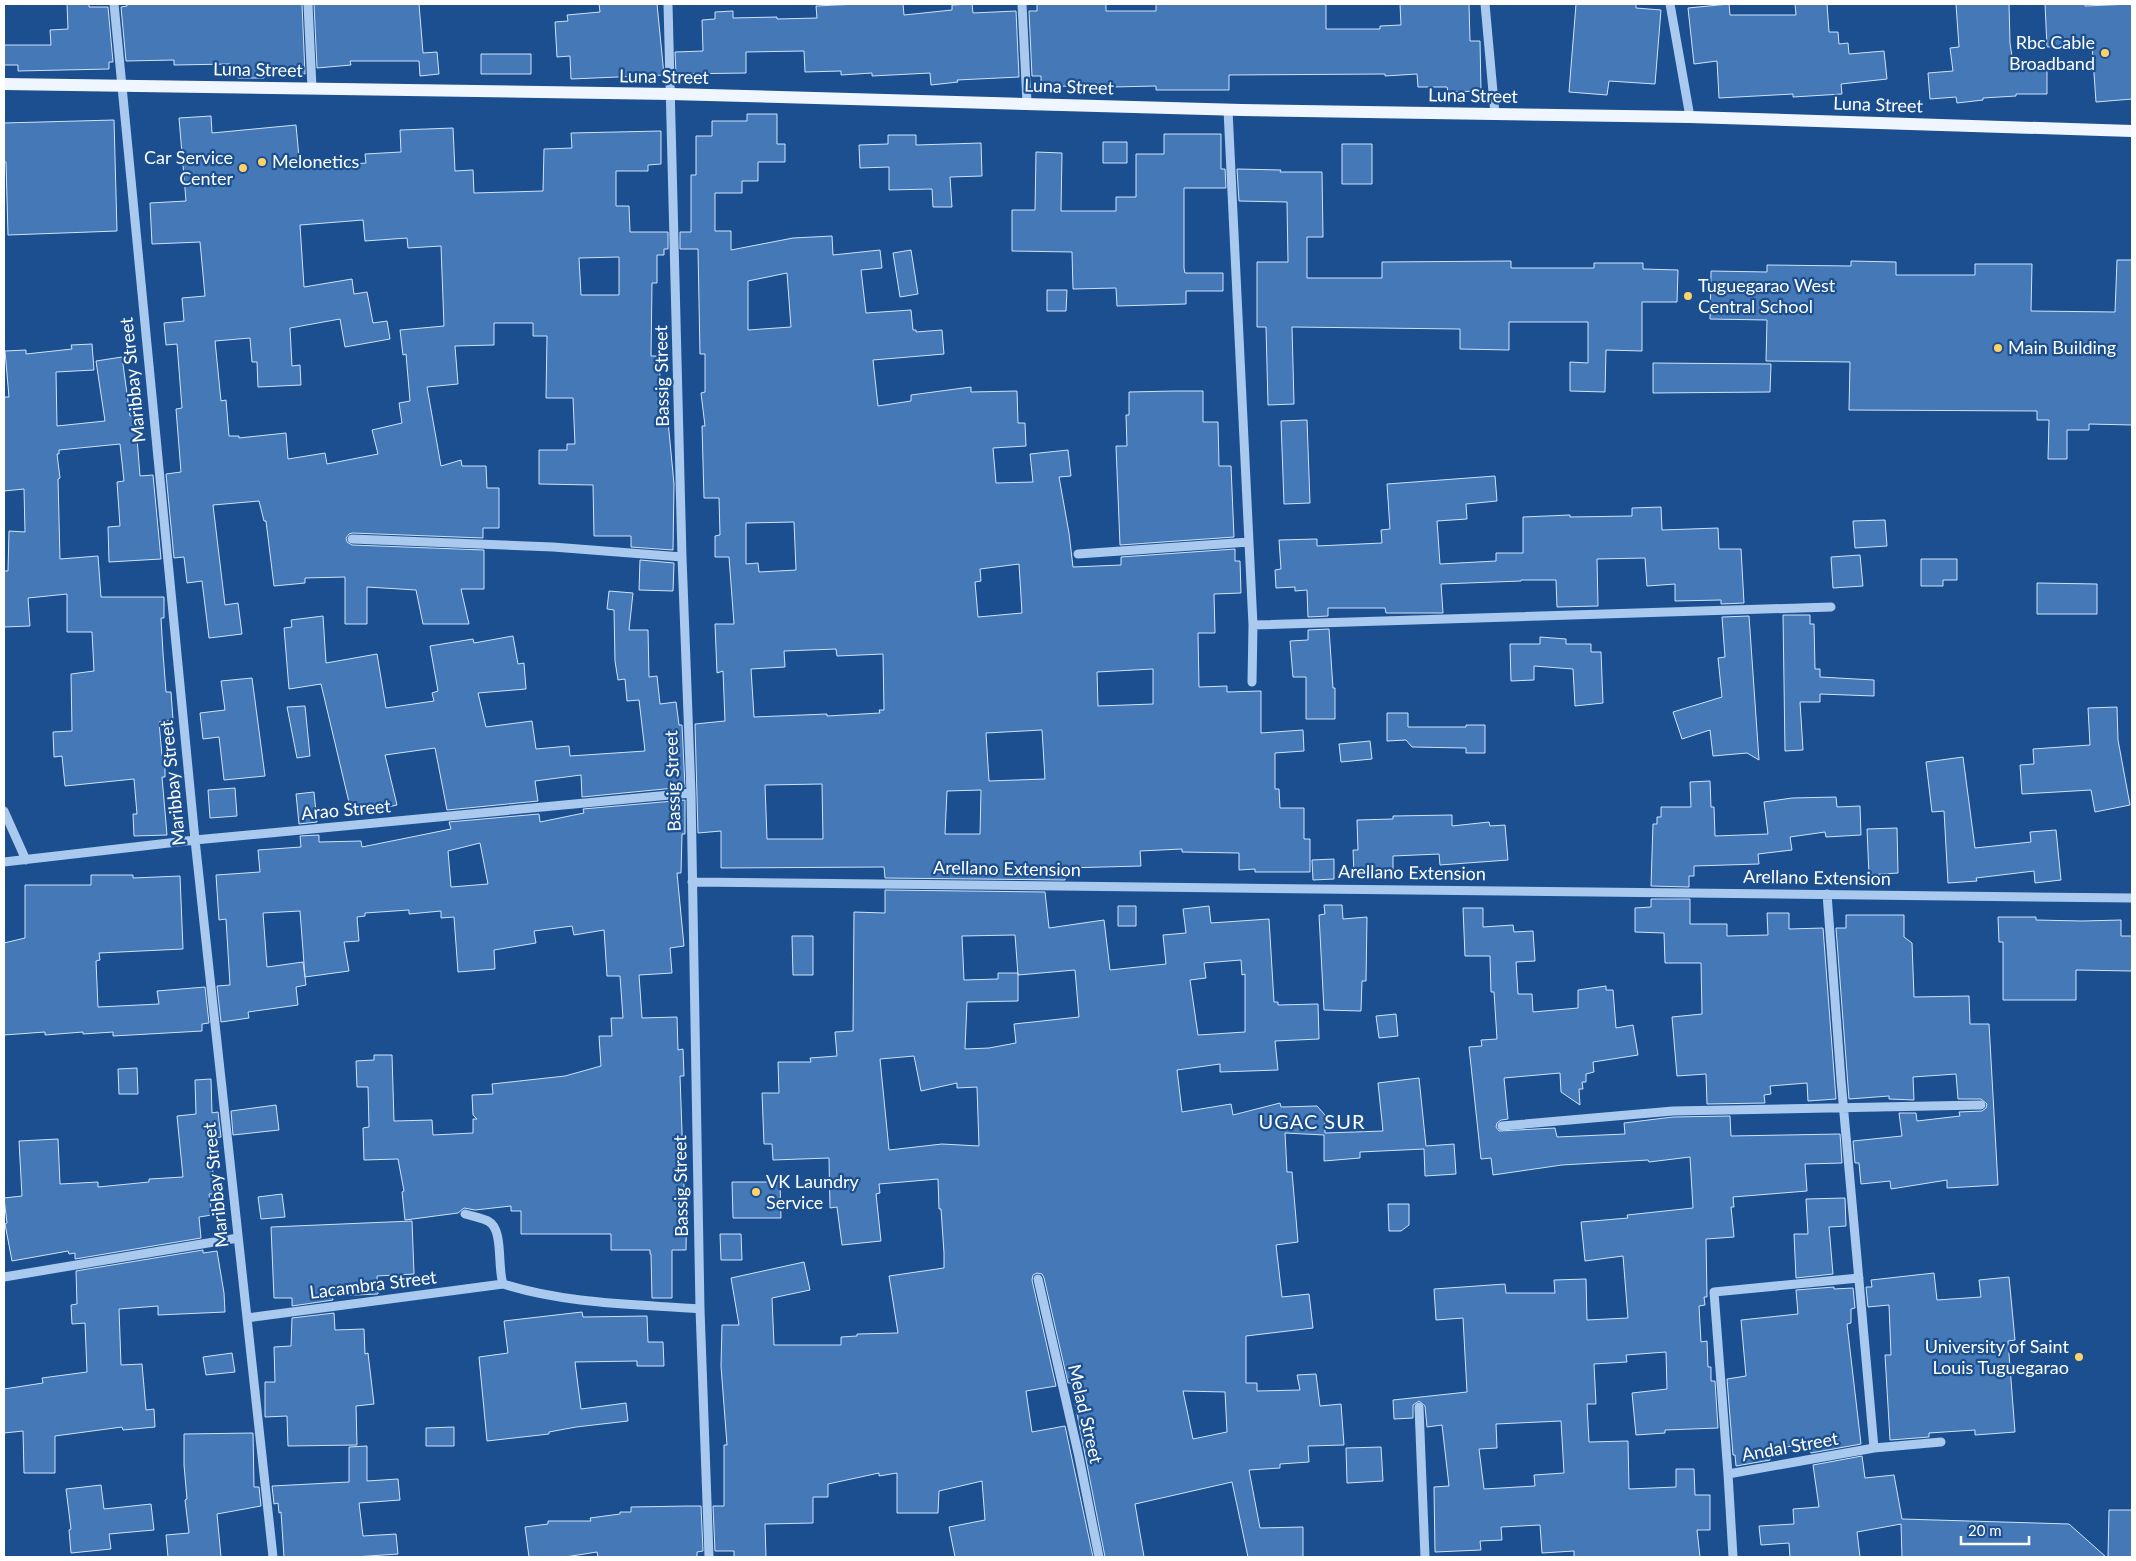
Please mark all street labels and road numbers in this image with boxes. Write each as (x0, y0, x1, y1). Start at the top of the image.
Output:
street label: Luna Street (213, 57, 304, 81)
street label: Luna Street (619, 64, 710, 88)
street label: Luna Street (1024, 73, 1115, 99)
street label: Luna Street (1428, 83, 1519, 107)
street label: Luna Street (1833, 91, 1924, 117)
street label: Maribbay Street (114, 316, 150, 444)
street label: Bassig Street (649, 324, 673, 427)
street label: Maribbay Street (154, 719, 190, 847)
street label: Bassig Street (659, 729, 685, 832)
street label: Arao Street (300, 794, 392, 824)
street label: Arellano Extension (933, 856, 1081, 880)
street label: Arellano Extension (1338, 860, 1486, 884)
street label: Arellano Extension (1743, 865, 1891, 889)
street label: Maribbay Street (197, 1121, 233, 1249)
street label: Bassig Street (668, 1134, 692, 1237)
street label: Lacambra Street (308, 1265, 438, 1303)
street label: Melad Street (1064, 1362, 1108, 1466)
street label: Andal Street (1740, 1427, 1840, 1465)

